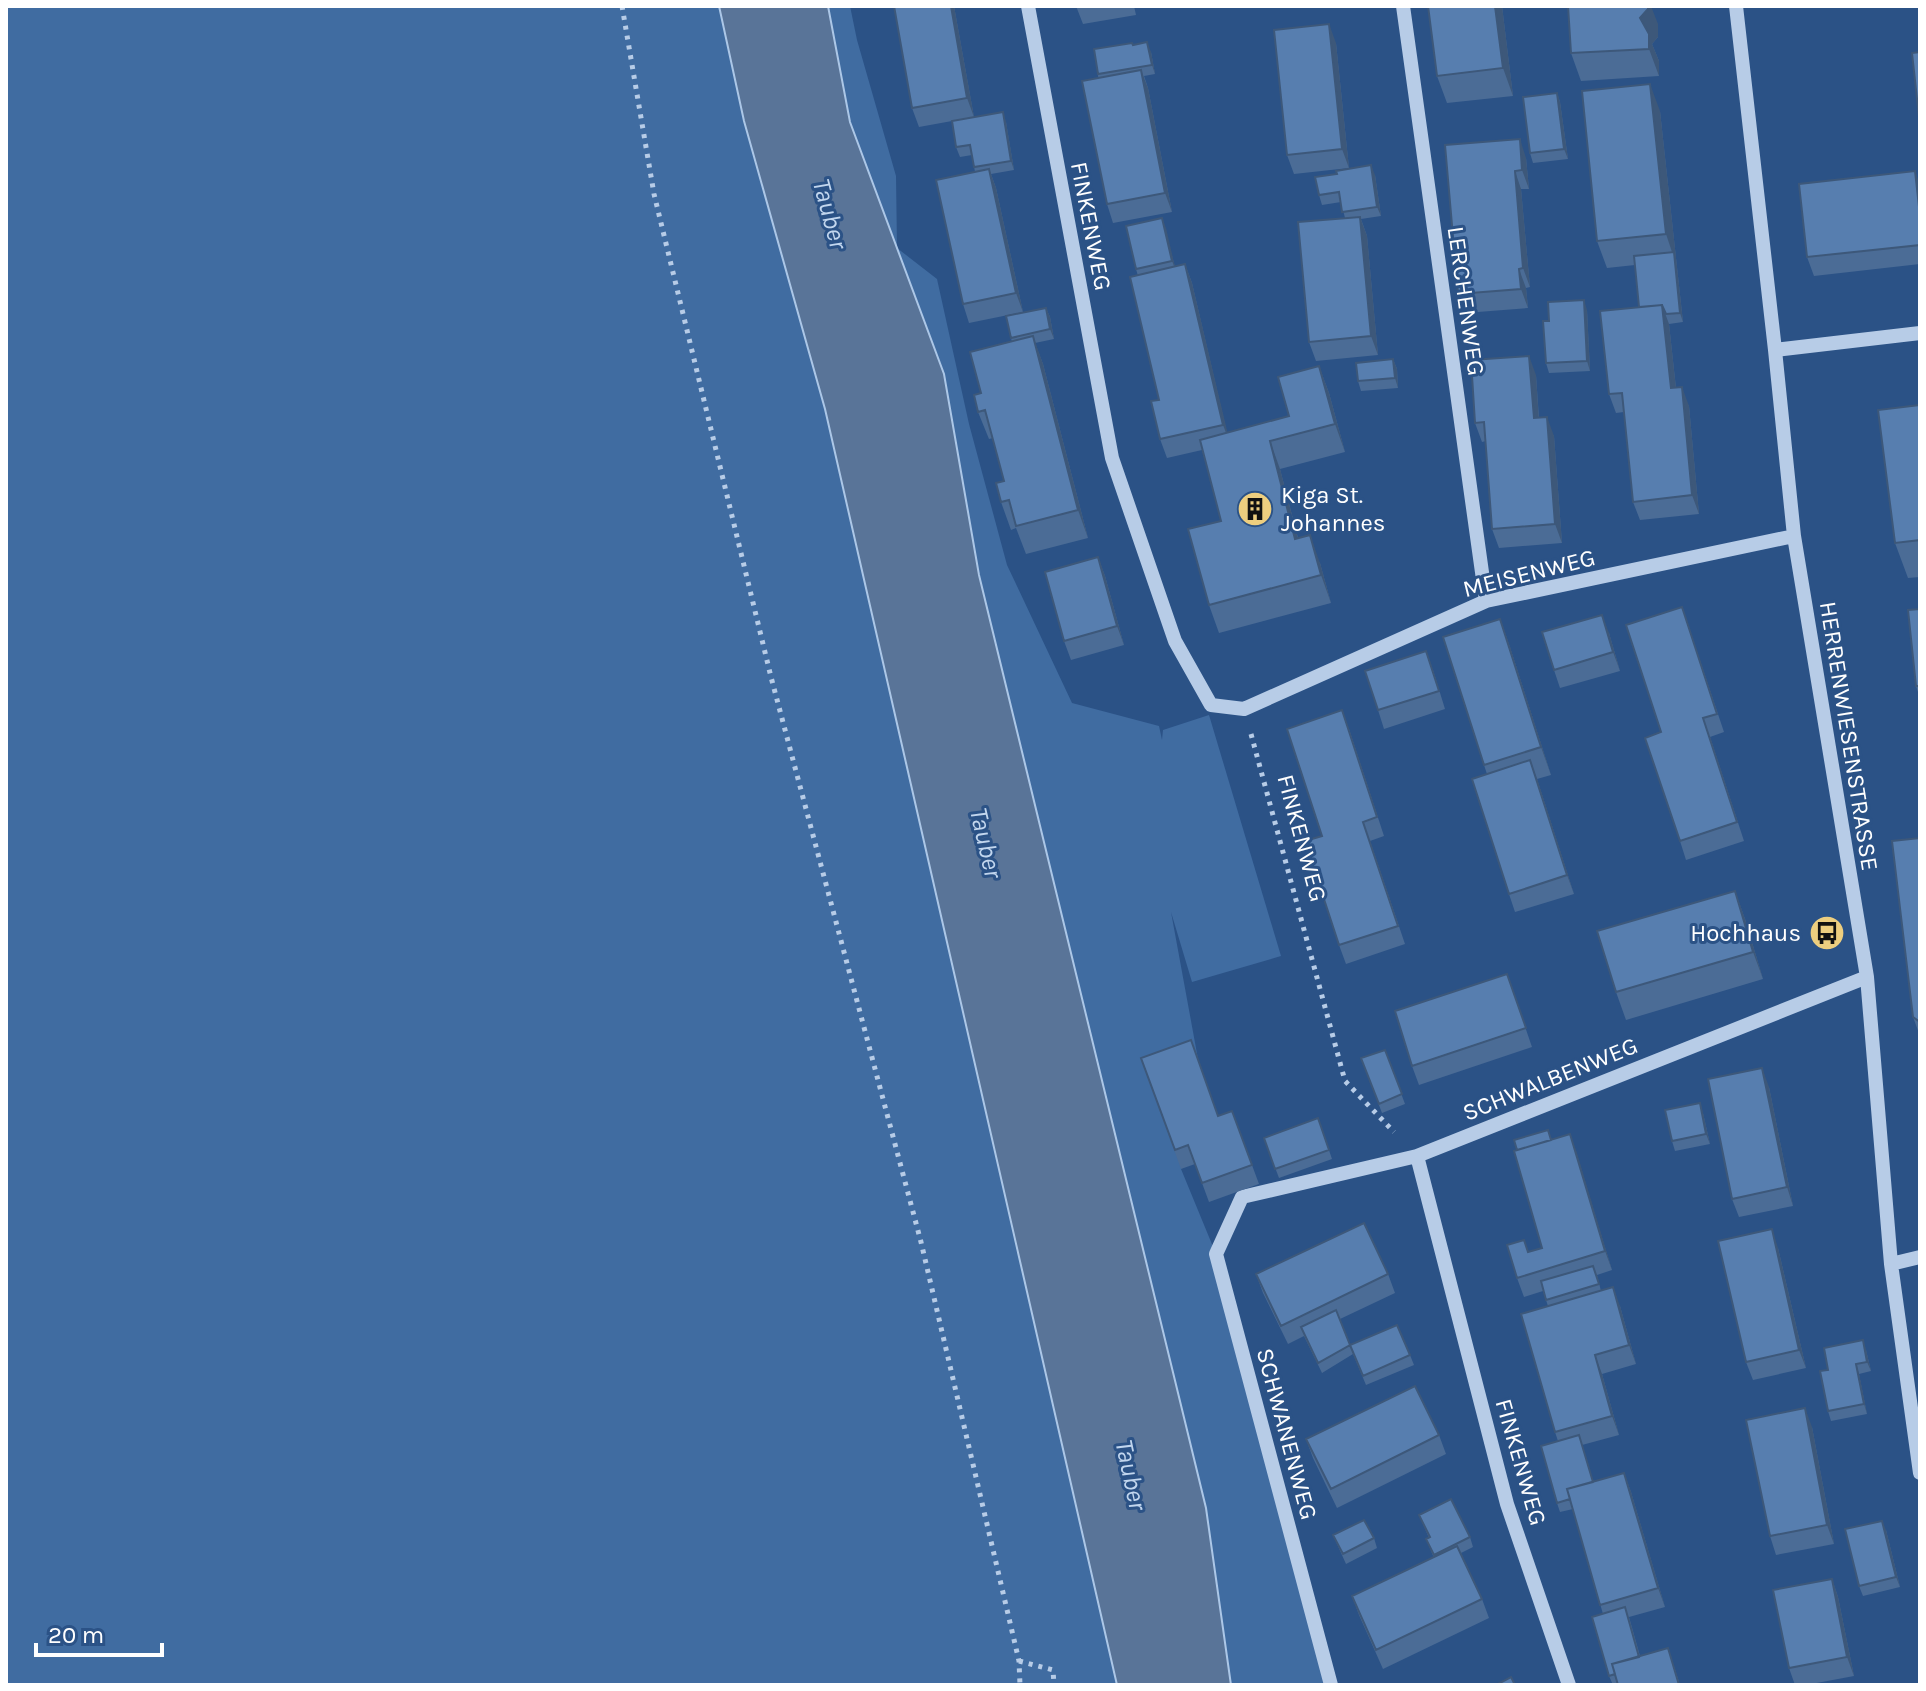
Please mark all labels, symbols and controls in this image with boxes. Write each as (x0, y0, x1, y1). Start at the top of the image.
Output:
street label: FINKENWEG (1065, 159, 1117, 293)
water label: Tauber (806, 175, 855, 254)
street label: LERCHENWEG (1442, 225, 1490, 377)
place label: Kiga St. Johannes (1281, 481, 1385, 537)
building icon: Kiga St. Johannes (1236, 490, 1274, 528)
street label: MEISENWEG (1460, 543, 1598, 603)
street label: HERRENWIESENSTRASSE (1814, 599, 1884, 873)
street label: FINKENWEG (1272, 771, 1332, 905)
water label: Tauber (963, 805, 1009, 882)
bus stop icon: Hochhaus (1808, 914, 1846, 952)
place label: Hochhaus (1690, 919, 1801, 947)
street label: SCHWALBENWEG (1458, 1031, 1642, 1127)
street label: SCHWANENWEG (1251, 1345, 1323, 1523)
street label: FINKENWEG (1490, 1395, 1552, 1529)
water label: Tauber (1108, 1437, 1154, 1514)
scale bar (36, 1607, 162, 1657)
text: 20 m (48, 1621, 104, 1649)

